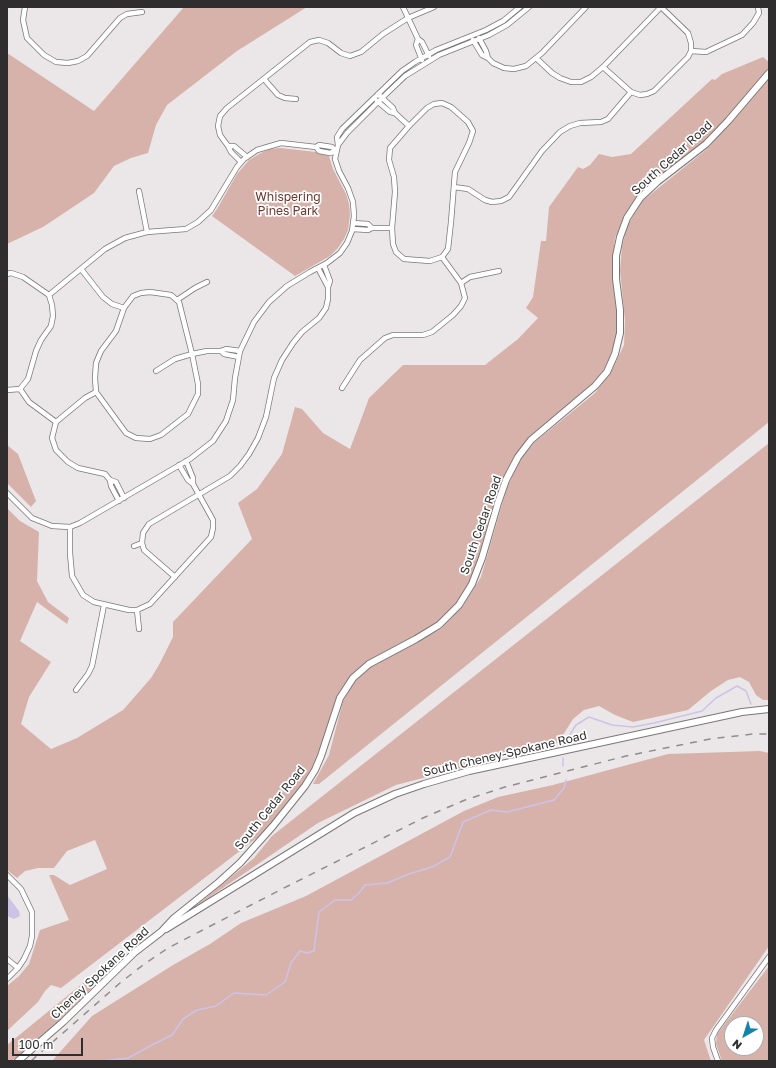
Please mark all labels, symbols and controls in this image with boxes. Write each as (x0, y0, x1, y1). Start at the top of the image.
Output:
street label: South Cedar Road (629, 118, 715, 198)
park label: Whispering Pines Park (255, 190, 321, 218)
street label: South Cedar Road (457, 474, 505, 576)
street label: South Cheney-Spokane Road (422, 728, 588, 780)
street label: South Cedar Road (232, 763, 308, 853)
street label: Cheney Spokane Road (48, 924, 152, 1022)
north arrow (724, 1016, 764, 1056)
scale bar (14, 1030, 85, 1056)
text: 100 m (19, 1037, 53, 1052)
text: N (729, 1037, 744, 1053)

